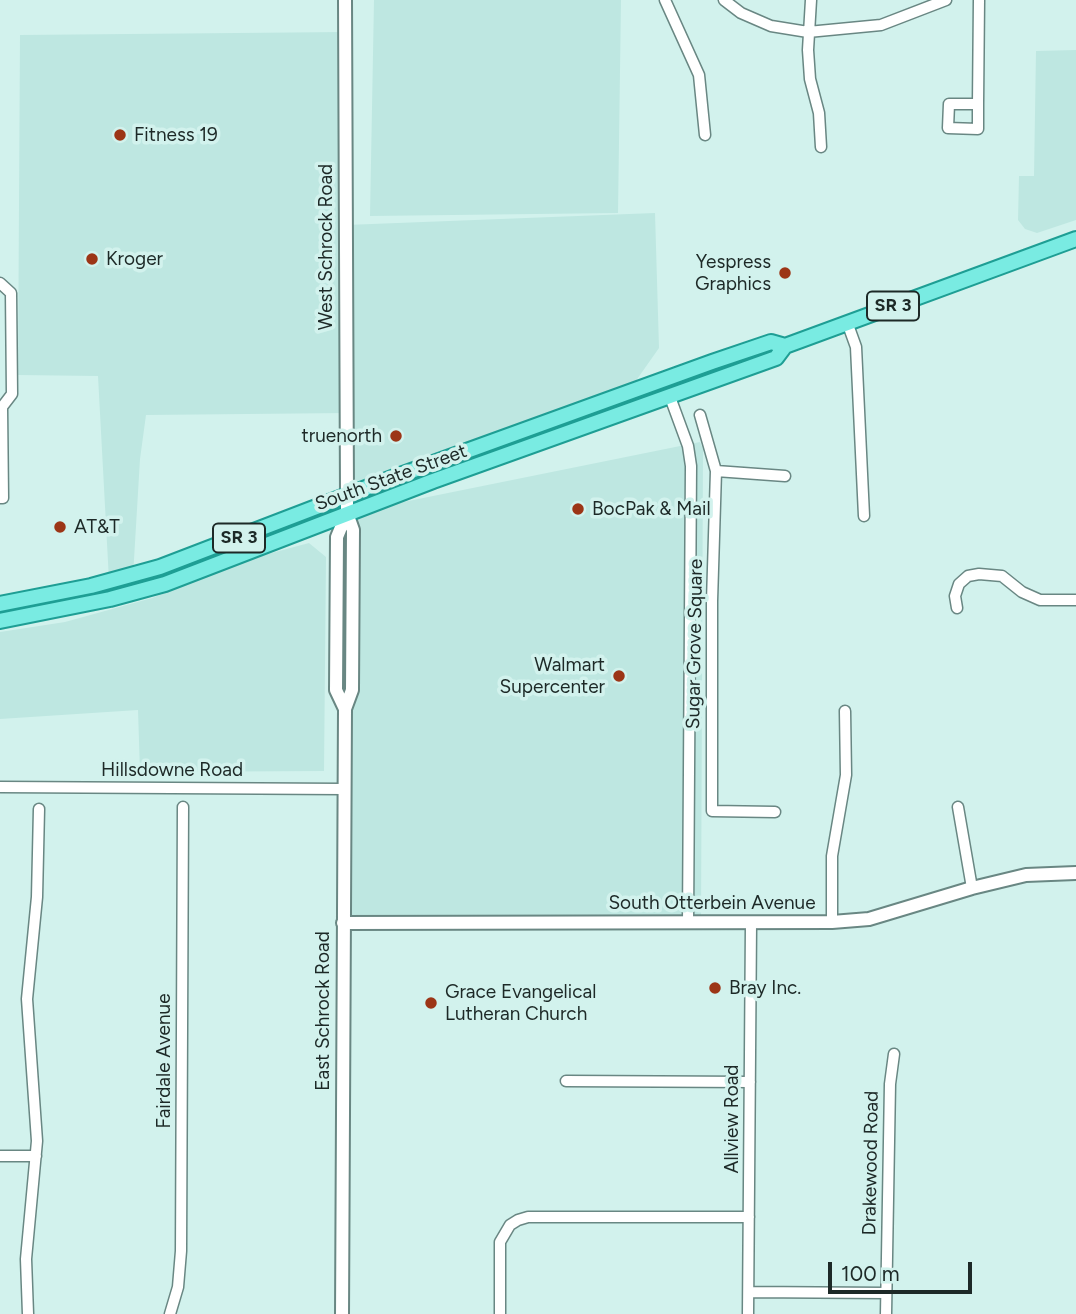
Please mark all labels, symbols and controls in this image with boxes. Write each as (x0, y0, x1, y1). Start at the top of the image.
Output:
place label: Fitness 19 (134, 124, 218, 146)
marker: Fitness 19 (112, 127, 128, 143)
street label: West Schrock Road (315, 164, 337, 330)
place label: Kroger (106, 248, 163, 270)
marker: Kroger (84, 251, 100, 267)
place label: Yespress Graphics (695, 251, 771, 295)
marker: Yespress Graphics (777, 265, 793, 281)
road number: SR 3 (867, 292, 919, 320)
place label: truenorth (302, 425, 382, 447)
marker: truenorth (388, 428, 404, 444)
street label: South State Street (312, 440, 470, 516)
place label: BocPak & Mail (592, 498, 711, 520)
marker: BocPak & Mail (570, 501, 586, 517)
place label: AT&T (74, 516, 120, 538)
marker: AT&T (52, 519, 68, 535)
road number: SR 3 (213, 524, 265, 552)
street label: Sugar Grove Square (682, 559, 708, 729)
place label: Walmart Supercenter (500, 654, 605, 698)
marker: Walmart Supercenter (611, 668, 627, 684)
street label: Hillsdowne Road (101, 759, 243, 781)
street label: South Otterbein Avenue (608, 892, 816, 914)
street label: East Schrock Road (312, 931, 334, 1091)
place label: Bray Inc. (729, 977, 801, 999)
marker: Bray Inc. (707, 980, 723, 996)
place label: Grace Evangelical Lutheran Church (445, 981, 596, 1025)
street label: Fairdale Avenue (153, 993, 175, 1129)
marker: Grace Evangelical Lutheran Church (423, 995, 439, 1011)
street label: Allview Road (721, 1065, 743, 1173)
street label: Drakewood Road (858, 1091, 884, 1235)
scale bar (831, 1248, 974, 1292)
text: 100 m (841, 1261, 900, 1286)

